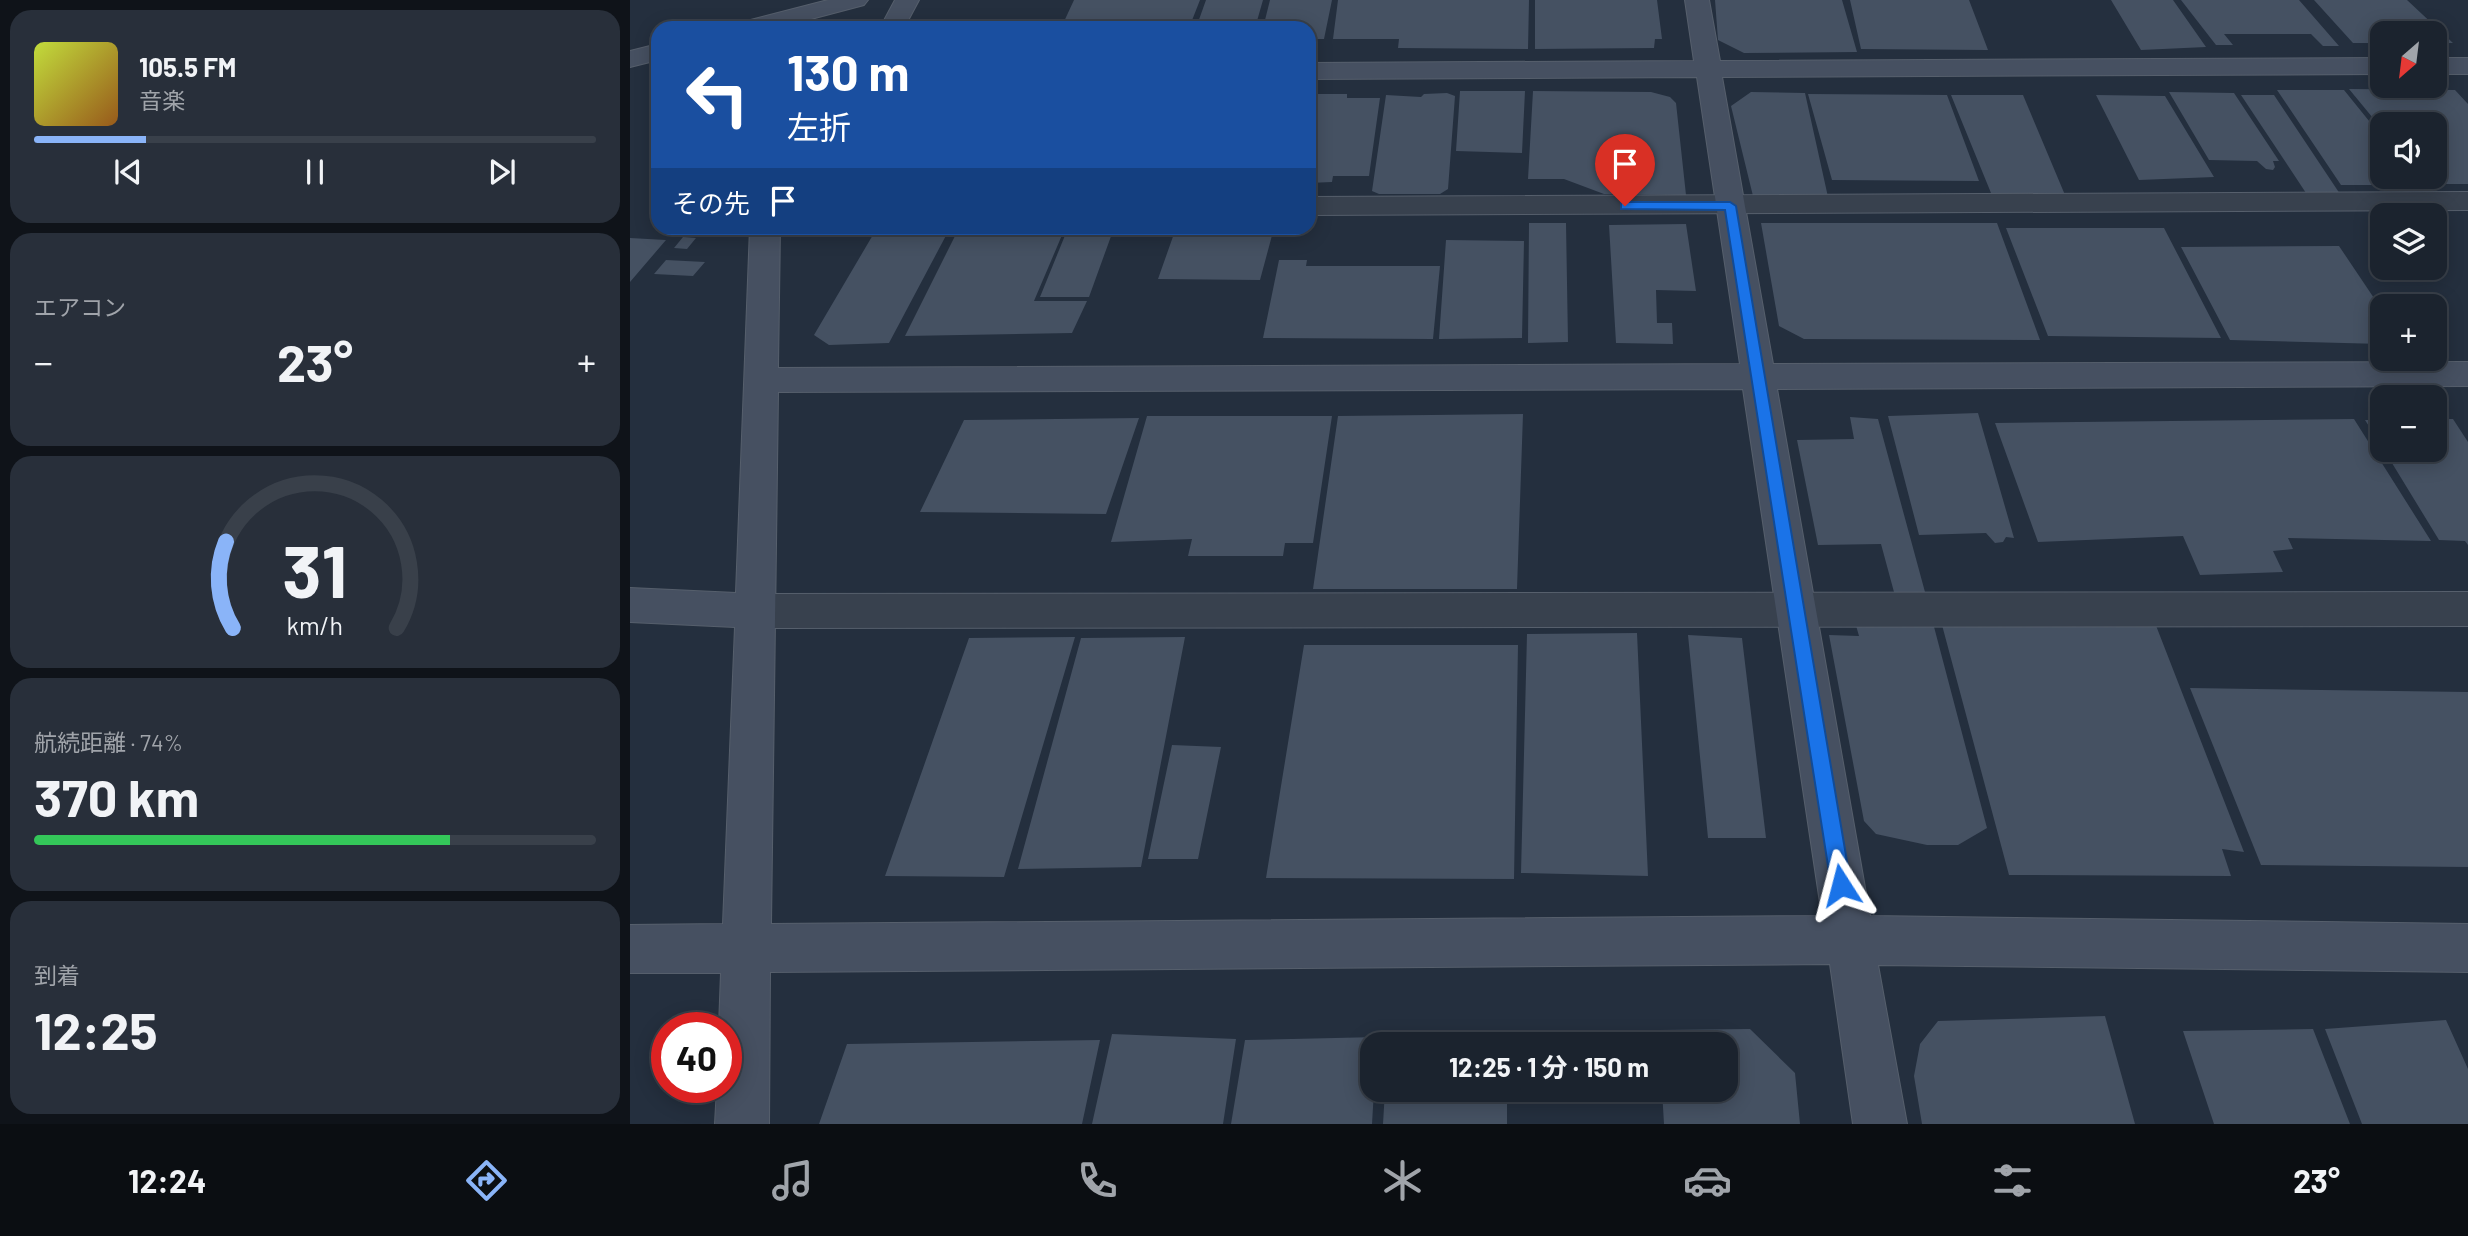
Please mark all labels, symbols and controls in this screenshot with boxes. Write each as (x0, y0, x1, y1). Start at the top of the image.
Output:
north arrow (2370, 21, 2446, 98)
map controls (2370, 21, 2447, 462)
text: 130 m (787, 42, 909, 101)
icon: left (672, 49, 763, 140)
text: 105.5 FM (139, 51, 236, 82)
text: 音楽 (139, 86, 185, 114)
text: 左折 (787, 107, 851, 145)
button: sound (2370, 112, 2447, 189)
pin (1595, 134, 1655, 206)
icon: arrive (1606, 145, 1644, 183)
icon: previous (109, 153, 147, 191)
icon: pause (296, 153, 334, 191)
icon: next (483, 153, 521, 191)
icon: arrive (764, 182, 802, 220)
text: その先 (672, 187, 750, 218)
button: layers (2370, 203, 2447, 280)
text: エアコン (34, 293, 126, 321)
button: + (2370, 294, 2447, 371)
text: 23° (277, 330, 353, 392)
text: − (34, 338, 53, 384)
text: + (577, 338, 596, 384)
button: − (2370, 385, 2447, 462)
text: 31 (283, 525, 347, 613)
text: km/h (287, 610, 343, 640)
text: 航続距離 · 74% (34, 728, 183, 756)
text: 370 km (34, 765, 199, 827)
position arrow (1804, 848, 1878, 922)
text: 到着 (34, 961, 80, 989)
text: 12:25 (34, 998, 158, 1060)
speed limit sign: 40 (651, 1012, 742, 1103)
text: 12:25 · 1 分 · 150 m (1449, 1051, 1649, 1082)
icon: directions (462, 1156, 511, 1205)
icon: music (768, 1156, 817, 1205)
icon: phone (1073, 1156, 1122, 1205)
icon: climate (1378, 1156, 1427, 1205)
icon: car (1683, 1156, 1732, 1205)
icon: filters (1988, 1156, 2037, 1205)
text: 12:24 (128, 1161, 206, 1199)
text: 23° (2293, 1161, 2340, 1199)

